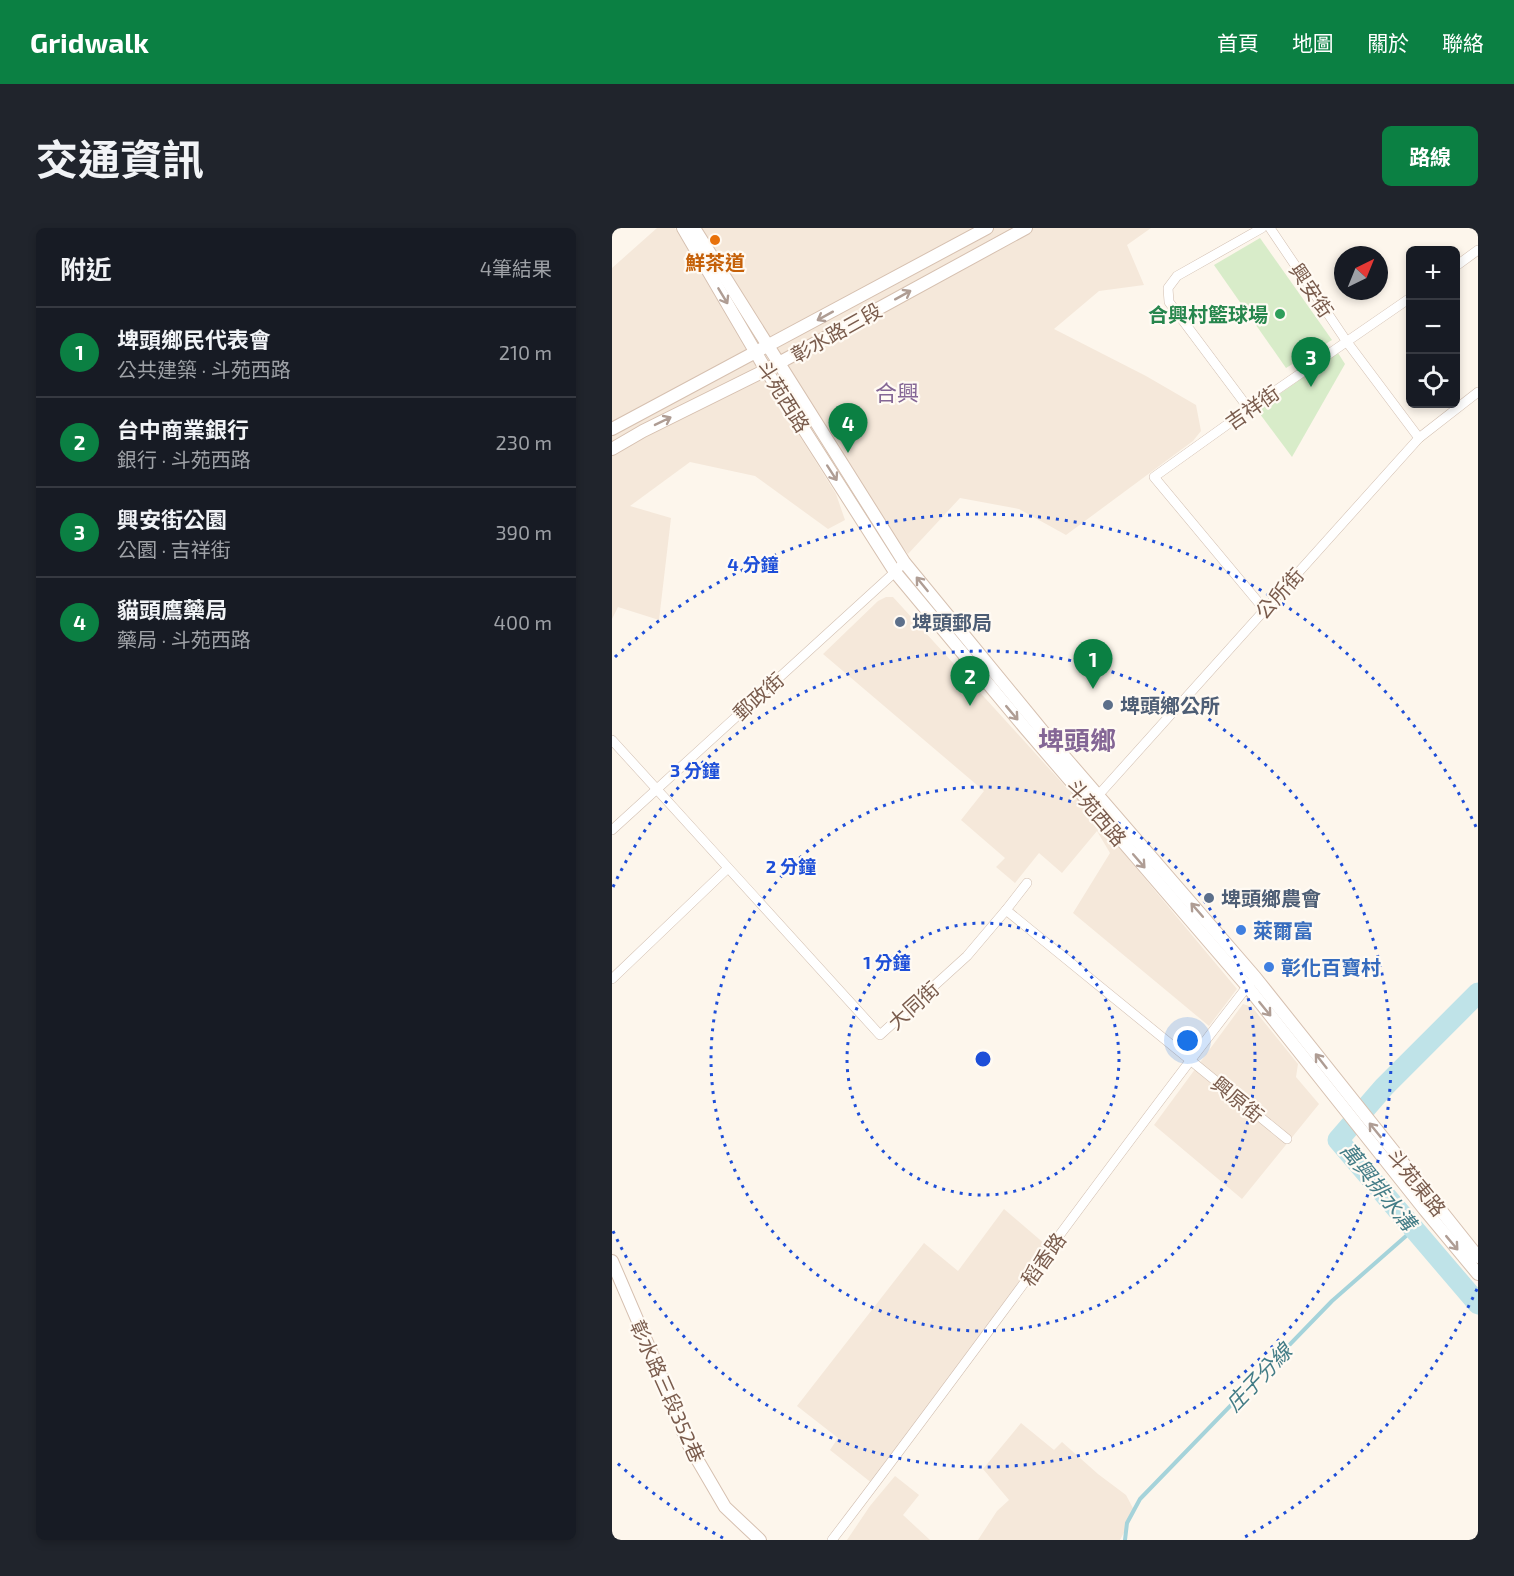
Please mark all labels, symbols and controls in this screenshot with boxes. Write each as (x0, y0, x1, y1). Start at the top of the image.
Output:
text: Gridwalk (30, 25, 149, 59)
text: 首頁 (1217, 30, 1259, 55)
text: 地圖 (1292, 30, 1334, 55)
text: 關於 (1367, 30, 1409, 55)
text: 聯絡 (1442, 30, 1484, 55)
button: 路線 (1382, 126, 1478, 186)
text: 交通資訊 (36, 133, 204, 183)
marker: 鮮茶道 (708, 233, 722, 247)
north arrow (1334, 246, 1388, 300)
map controls (1406, 246, 1460, 408)
button: + (1406, 246, 1460, 300)
place label: 鮮茶道 (685, 250, 745, 274)
text: 附近 (60, 253, 112, 284)
text: 4筆結果 (480, 256, 552, 280)
street label: 興安街 (1285, 258, 1339, 322)
one-way arrow (718, 287, 730, 304)
one-way arrow (893, 289, 911, 300)
street label: 彰水路三段 (786, 297, 886, 367)
button: − (1406, 300, 1460, 354)
place label: 合興村籃球場 (1148, 302, 1268, 326)
marker: 合興村籃球場 (1273, 307, 1287, 321)
one-way arrow (817, 310, 834, 322)
text: 埤頭鄉民代表會 (117, 326, 271, 352)
pin: 3 (1292, 338, 1330, 387)
text: 1 (75, 340, 84, 364)
text: 210 m (499, 340, 552, 364)
button: locate (1406, 354, 1460, 408)
street label: 斗苑西路 (753, 356, 815, 436)
text: 公共建築 · 斗苑西路 (117, 357, 291, 381)
district label: 合興 (875, 379, 919, 405)
street label: 吉祥街 (1221, 380, 1283, 434)
pin: 4 (828, 404, 868, 453)
one-way arrow (654, 415, 672, 426)
text: 台中商業銀行 (117, 416, 249, 442)
text: 2 (74, 430, 85, 454)
text: 230 m (496, 430, 552, 454)
text: 銀行 · 斗苑西路 (117, 447, 251, 471)
one-way arrow (827, 464, 839, 481)
text: 興安街公園 (117, 506, 227, 532)
text: 3 (74, 520, 85, 544)
text: 390 m (495, 520, 552, 544)
text: 公園 · 吉祥街 (117, 537, 231, 561)
text: 4 分鐘 (727, 553, 779, 575)
street label: 公所街 (1250, 563, 1308, 623)
one-way arrow (916, 577, 929, 593)
text: 貓頭鷹藥局 (117, 596, 227, 622)
text: 4 (73, 610, 86, 634)
text: 400 m (494, 610, 552, 634)
place label: 埤頭郵局 (912, 610, 992, 634)
marker: 埤頭郵局 (893, 615, 907, 629)
text: 藥局 · 斗苑西路 (117, 627, 251, 651)
pin: 1 (1074, 640, 1112, 689)
pin: 2 (950, 656, 990, 706)
street label: 郵政街 (728, 667, 788, 725)
place label: 埤頭鄉公所 (1120, 693, 1220, 717)
marker: 埤頭鄉公所 (1101, 698, 1115, 712)
one-way arrow (1006, 704, 1019, 720)
district label: 埤頭鄉 (1038, 724, 1116, 755)
text: 3 分鐘 (670, 759, 720, 781)
street label: 斗苑西路 (1062, 774, 1132, 850)
one-way arrow (1132, 853, 1146, 868)
text: 2 分鐘 (766, 855, 816, 877)
place label: 埤頭鄉農會 (1221, 886, 1321, 910)
marker: 埤頭鄉農會 (1202, 891, 1216, 905)
one-way arrow (1190, 903, 1204, 918)
place label: 萊爾富 (1253, 918, 1313, 942)
marker: 萊爾富 (1234, 923, 1248, 937)
text: 1 分鐘 (863, 951, 911, 973)
place label: 彰化百寶村 (1281, 955, 1381, 979)
marker: 彰化百寶村 (1262, 960, 1276, 974)
street label: 大同街 (883, 976, 943, 1034)
one-way arrow (1259, 1001, 1272, 1017)
your location (1173, 1026, 1202, 1055)
centre of rings (973, 1049, 993, 1069)
one-way arrow (1314, 1053, 1327, 1069)
street label: 興原街 (1207, 1071, 1269, 1127)
one-way arrow (1368, 1123, 1382, 1138)
water label: 萬興排水溝 (1336, 1137, 1424, 1237)
street label: 斗苑東路 (1383, 1143, 1451, 1221)
street label: 稻香路 (1016, 1228, 1070, 1290)
one-way arrow (1445, 1235, 1459, 1250)
street label: 彰水路三段352巷 (626, 1316, 710, 1466)
water label: 庄子分線 (1220, 1337, 1298, 1416)

